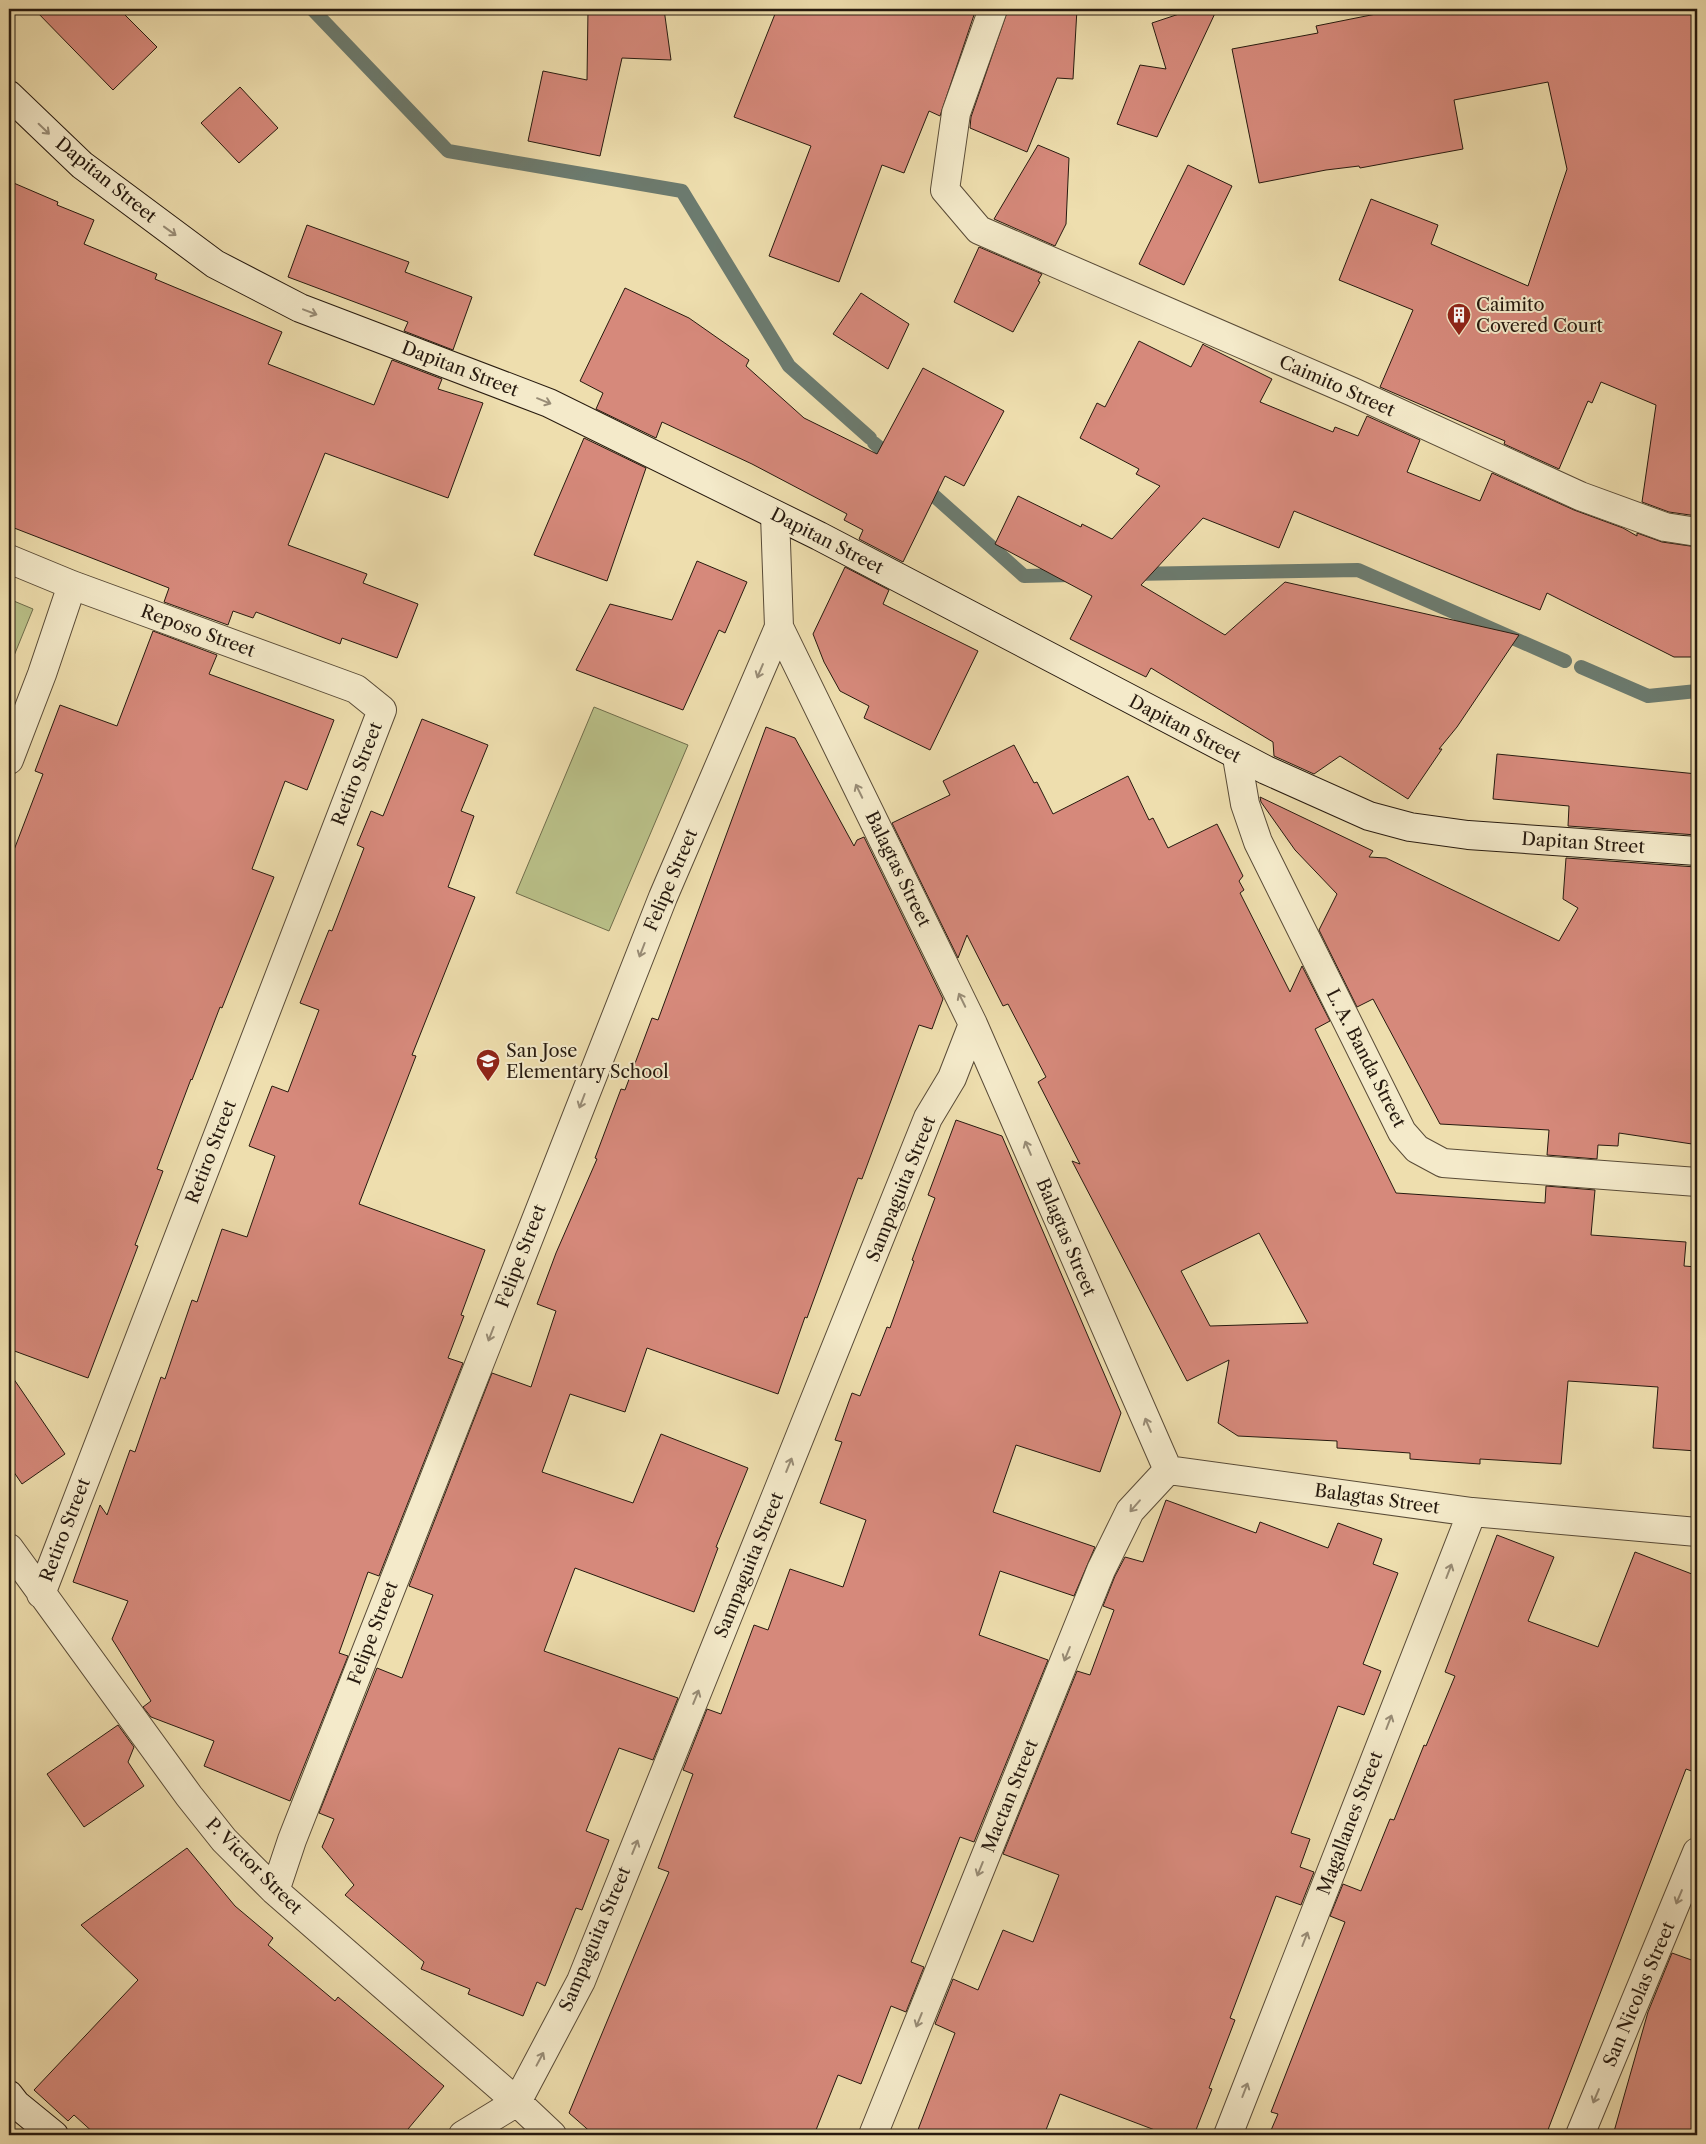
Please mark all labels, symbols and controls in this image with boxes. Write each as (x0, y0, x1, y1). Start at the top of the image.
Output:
one-way arrow (38, 123, 50, 135)
street label: Dapitan Street (51, 133, 161, 228)
one-way arrow (163, 225, 176, 236)
place label: Caimito Covered Court (1476, 294, 1603, 337)
building icon: Caimito Covered Court (1446, 302, 1472, 336)
one-way arrow (303, 308, 318, 317)
street label: Dapitan Street (398, 337, 522, 402)
street label: Caimito Street (1276, 351, 1399, 422)
one-way arrow (536, 397, 551, 407)
street label: Dapitan Street (767, 503, 888, 579)
street label: Reposo Street (138, 600, 259, 662)
one-way arrow (754, 663, 764, 678)
street label: Dapitan Street (1125, 690, 1245, 768)
street label: Retiro Street (327, 718, 387, 829)
one-way arrow (854, 784, 864, 799)
street label: Balagtas Street (861, 808, 936, 931)
street label: Felipe Street (640, 825, 703, 934)
street label: Dapitan Street (1521, 828, 1646, 858)
one-way arrow (637, 942, 646, 957)
street label: L. A. Banda Street (1322, 985, 1411, 1132)
one-way arrow (956, 992, 966, 1007)
place label: San Jose Elementary School (506, 1040, 669, 1083)
school or university icon: San Jose Elementary School (475, 1048, 501, 1082)
one-way arrow (577, 1093, 587, 1108)
street label: Retiro Street (181, 1096, 241, 1207)
street label: Sampaguita Street (862, 1112, 940, 1265)
one-way arrow (1022, 1141, 1032, 1156)
street label: Balagtas Street (1031, 1175, 1101, 1300)
street label: Felipe Street (491, 1201, 551, 1311)
one-way arrow (486, 1326, 495, 1341)
one-way arrow (1143, 1418, 1153, 1433)
one-way arrow (785, 1458, 794, 1473)
street label: Retiro Street (35, 1474, 95, 1585)
street label: Balagtas Street (1313, 1479, 1441, 1519)
street label: Sampaguita Street (710, 1488, 788, 1641)
one-way arrow (1129, 1500, 1141, 1513)
one-way arrow (1444, 1564, 1454, 1579)
street label: Felipe Street (343, 1578, 403, 1688)
one-way arrow (1062, 1646, 1071, 1661)
one-way arrow (691, 1690, 701, 1705)
one-way arrow (1385, 1715, 1395, 1730)
street label: Mactan Street (977, 1736, 1043, 1856)
street label: Magallanes Street (1313, 1748, 1388, 1898)
street label: P. Victor Street (201, 1813, 307, 1919)
one-way arrow (631, 1840, 640, 1855)
one-way arrow (975, 1861, 985, 1876)
street label: Sampaguita Street (555, 1863, 636, 2015)
one-way arrow (1673, 1890, 1682, 1905)
street label: San Nicolas Street (1599, 1918, 1680, 2070)
one-way arrow (1301, 1931, 1310, 1946)
one-way arrow (914, 2012, 924, 2027)
one-way arrow (535, 2052, 545, 2067)
one-way arrow (1241, 2083, 1251, 2098)
one-way arrow (1591, 2088, 1601, 2103)

